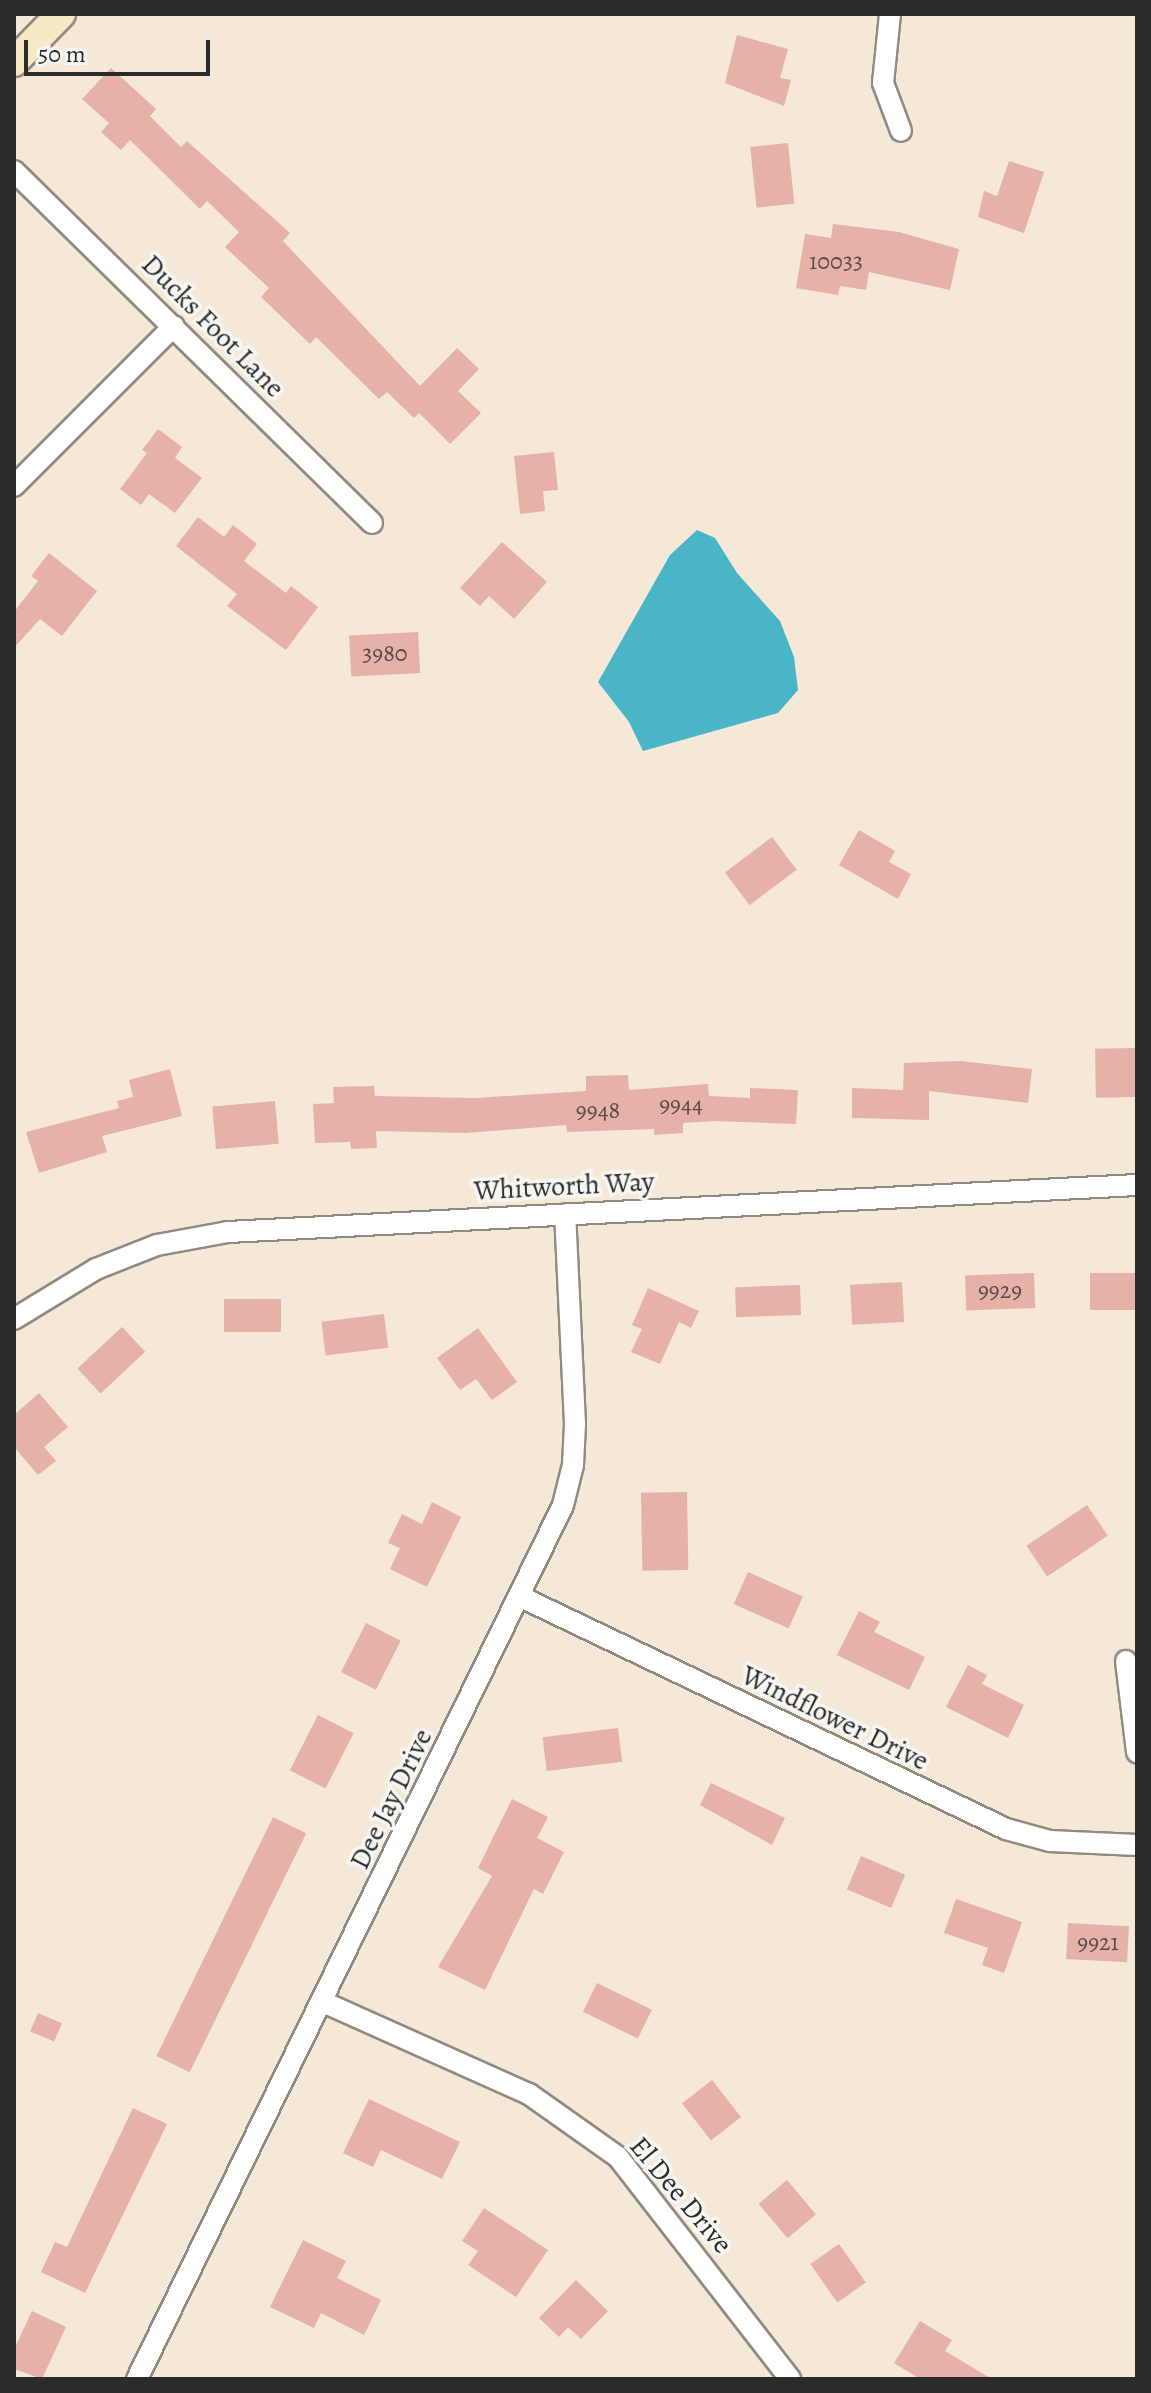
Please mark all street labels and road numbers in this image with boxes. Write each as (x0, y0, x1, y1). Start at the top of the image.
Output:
street label: Ducks Foot Lane (135, 248, 291, 404)
street label: Whitworth Way (473, 1165, 655, 1207)
street label: Windflower Drive (736, 1658, 934, 1778)
street label: Dee Jay Drive (343, 1723, 439, 1875)
street label: El Dee Drive (622, 2130, 740, 2260)

